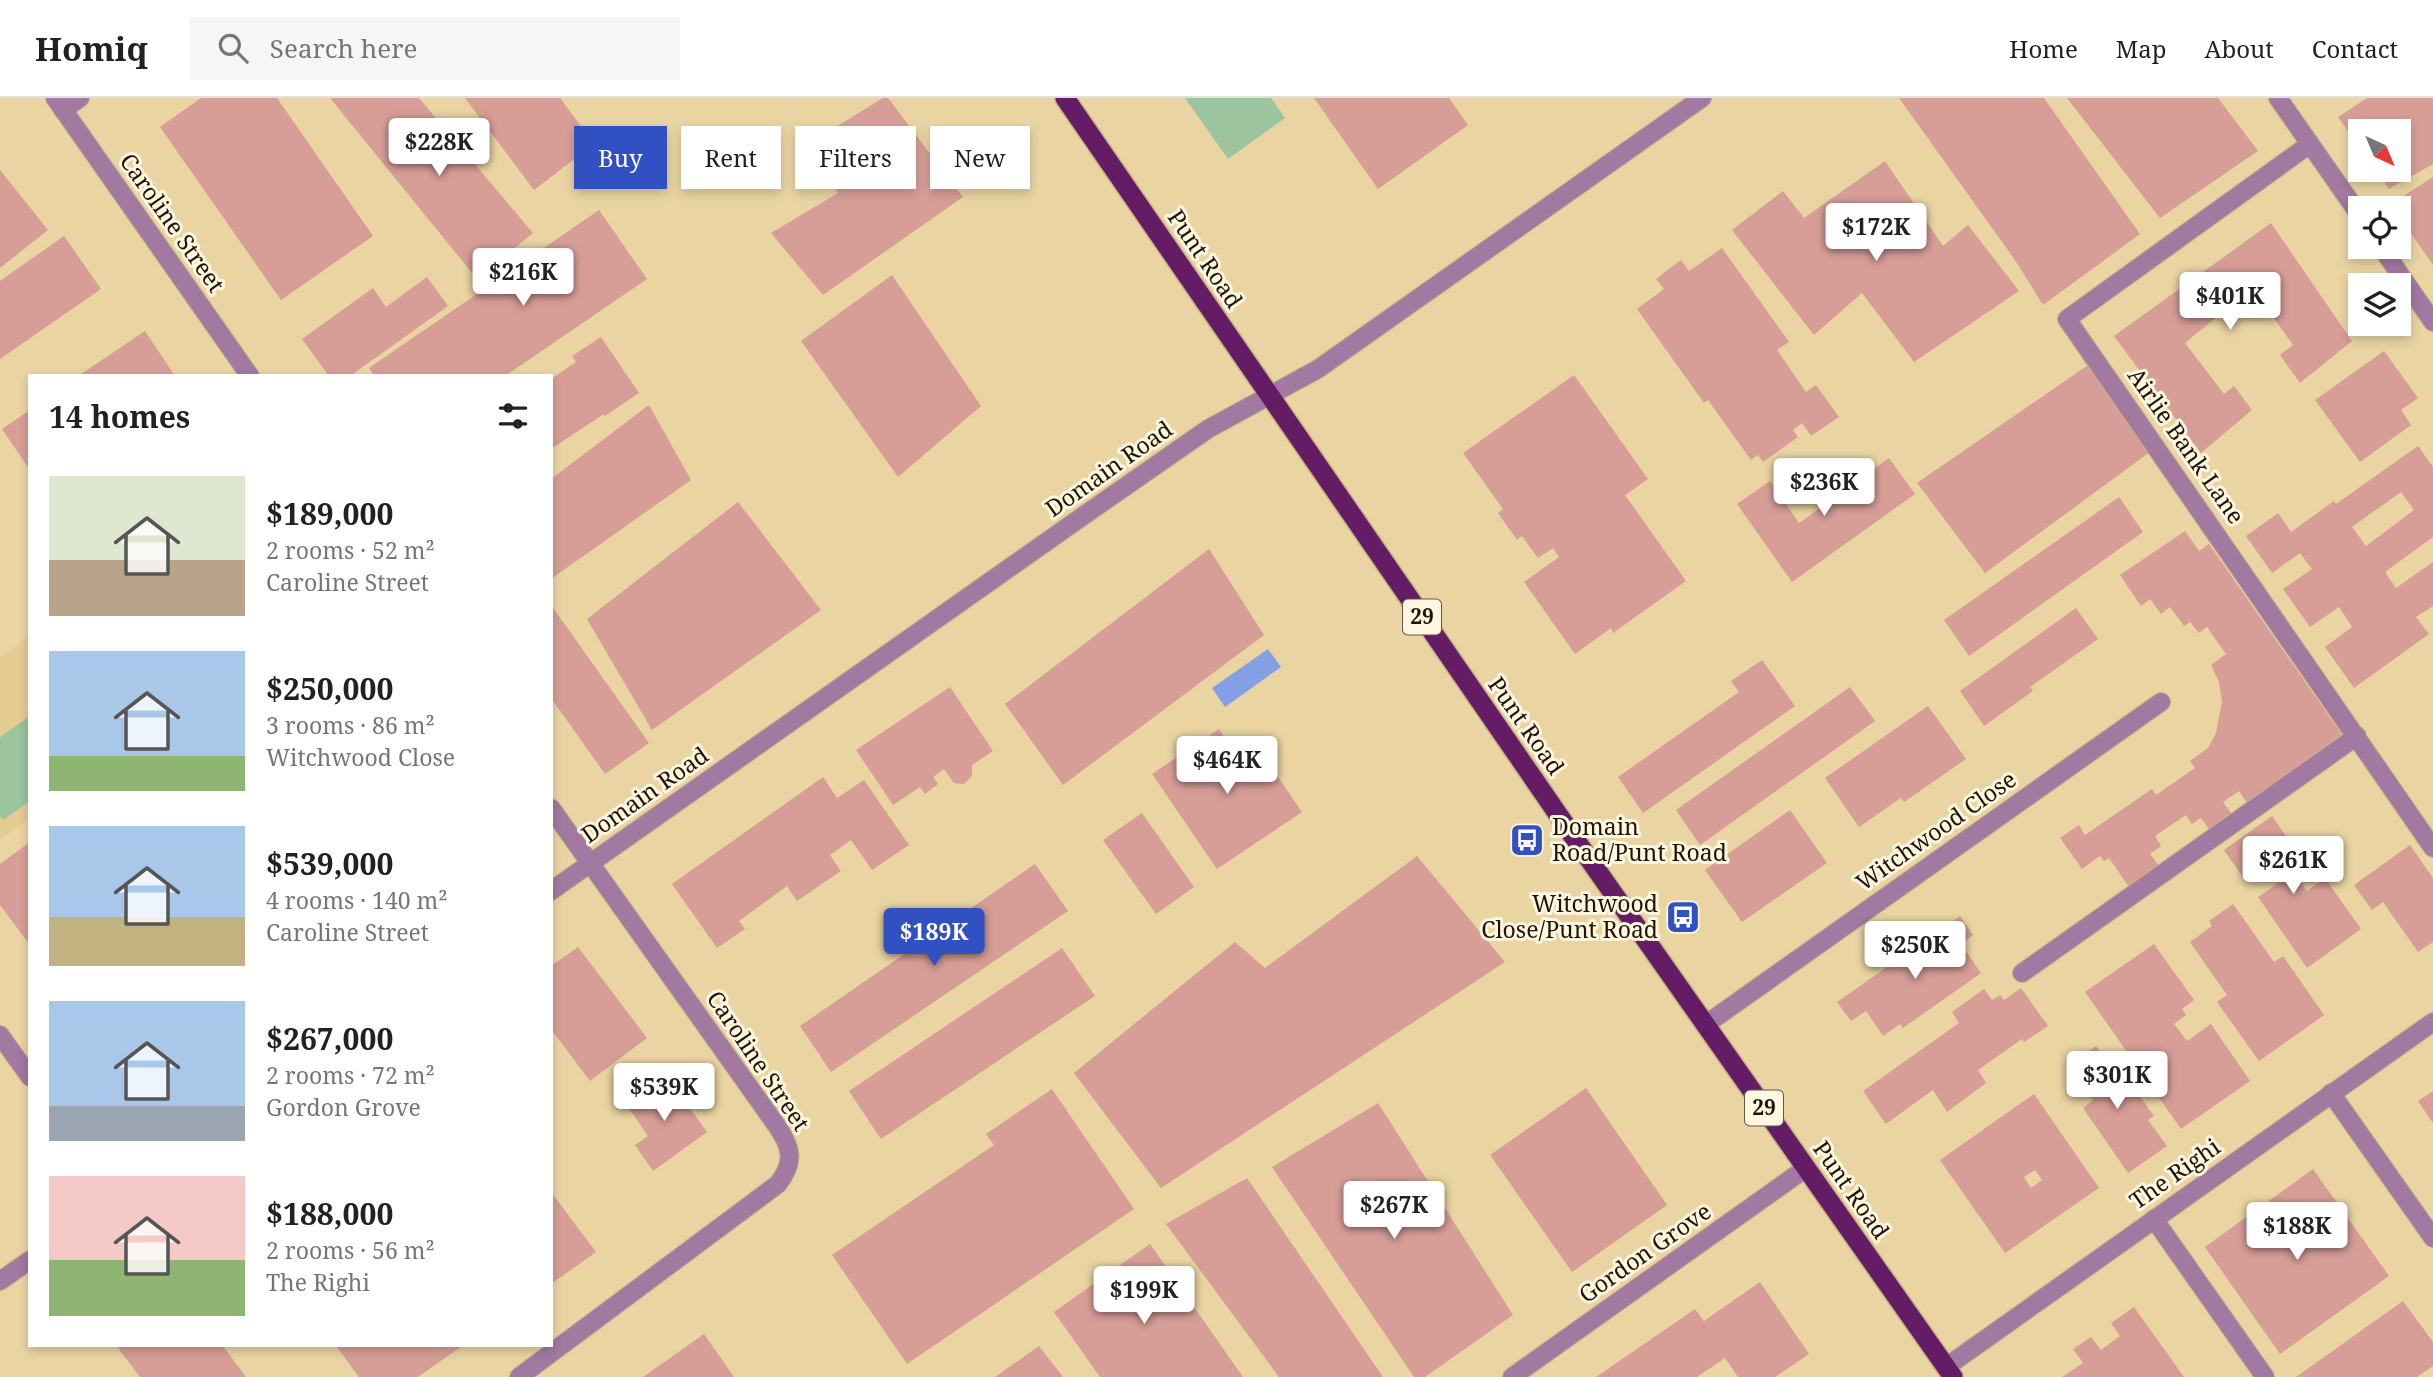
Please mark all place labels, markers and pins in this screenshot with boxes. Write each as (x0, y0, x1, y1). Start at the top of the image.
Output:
pin: $228K (390, 118, 488, 178)
pin: $172K (1827, 204, 1925, 263)
pin: $216K (474, 248, 572, 308)
pin: $401K (2181, 272, 2279, 332)
pin: $236K (1775, 458, 1873, 518)
pin: $464K (1178, 736, 1276, 796)
place label: Domain Road/Punt Road (1552, 810, 1727, 868)
bus stop icon: Domain Road/Punt Road (1508, 821, 1546, 859)
pin: $261K (2244, 836, 2342, 896)
place label: Witchwood Close/Punt Road (1481, 887, 1658, 945)
bus stop icon: Witchwood Close/Punt Road (1664, 898, 1702, 936)
pin: $189K (885, 908, 983, 968)
pin: $250K (1866, 922, 1964, 981)
pin: $301K (2068, 1052, 2166, 1111)
pin: $539K (615, 1063, 713, 1123)
pin: $267K (1345, 1182, 1443, 1241)
pin: $188K (2248, 1202, 2346, 1262)
pin: $199K (1095, 1266, 1193, 1326)

